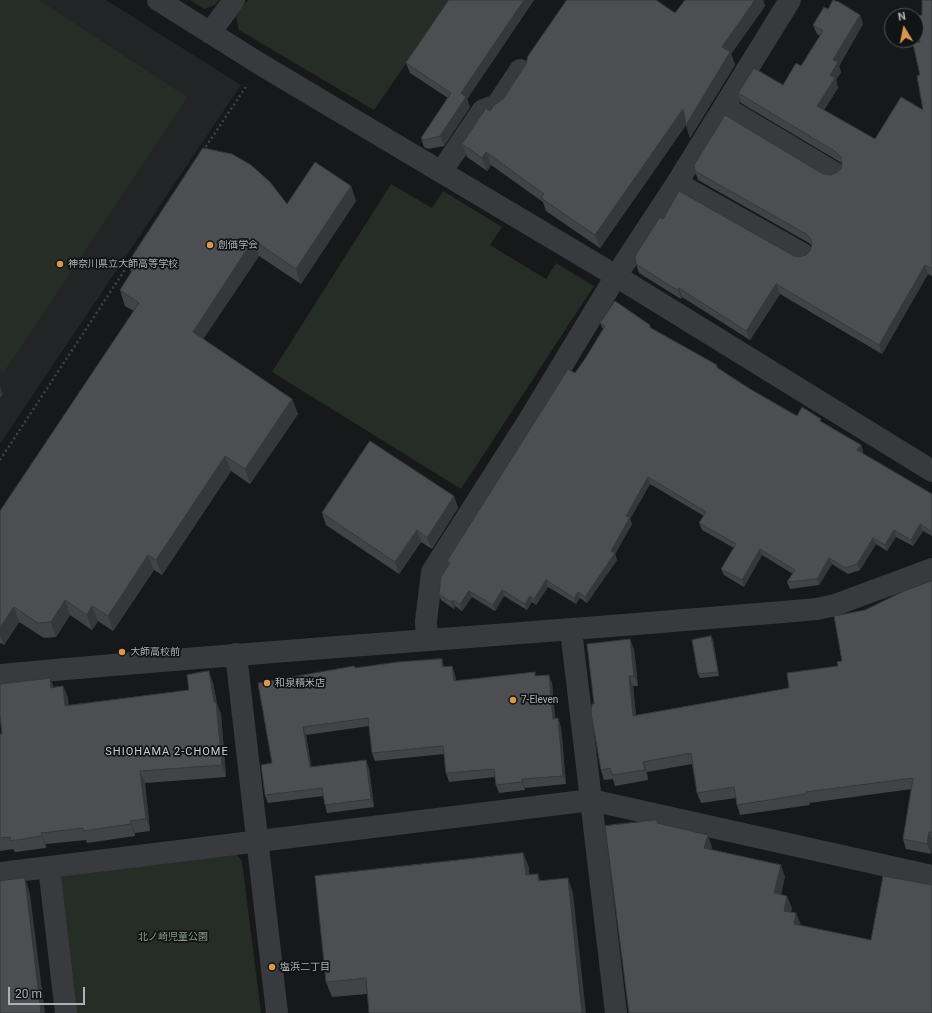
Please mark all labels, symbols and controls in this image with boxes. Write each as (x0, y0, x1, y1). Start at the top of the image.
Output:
north arrow (884, 8, 924, 48)
text: N (897, 10, 907, 24)
place label: 創価学会 (218, 239, 258, 251)
marker: 創価学会 (205, 240, 215, 250)
place label: 神奈川県立大師高等学校 (68, 258, 178, 270)
marker: 神奈川県立大師高等学校 (55, 259, 65, 269)
place label: 大師高校前 (130, 646, 180, 658)
marker: 大師高校前 (117, 647, 127, 657)
place label: 和泉精米店 (275, 677, 325, 689)
marker: 和泉精米店 (262, 678, 272, 688)
place label: 7-Eleven (521, 694, 558, 706)
marker: 7-Eleven (508, 695, 518, 705)
district label: SHIOHAMA 2-CHOME (105, 745, 229, 759)
park label: 北ノ崎児童公園 (138, 931, 208, 943)
place label: 塩浜二丁目 (280, 961, 330, 973)
marker: 塩浜二丁目 (267, 962, 277, 972)
scale bar (10, 979, 87, 1005)
text: 20 m (15, 987, 42, 1001)

